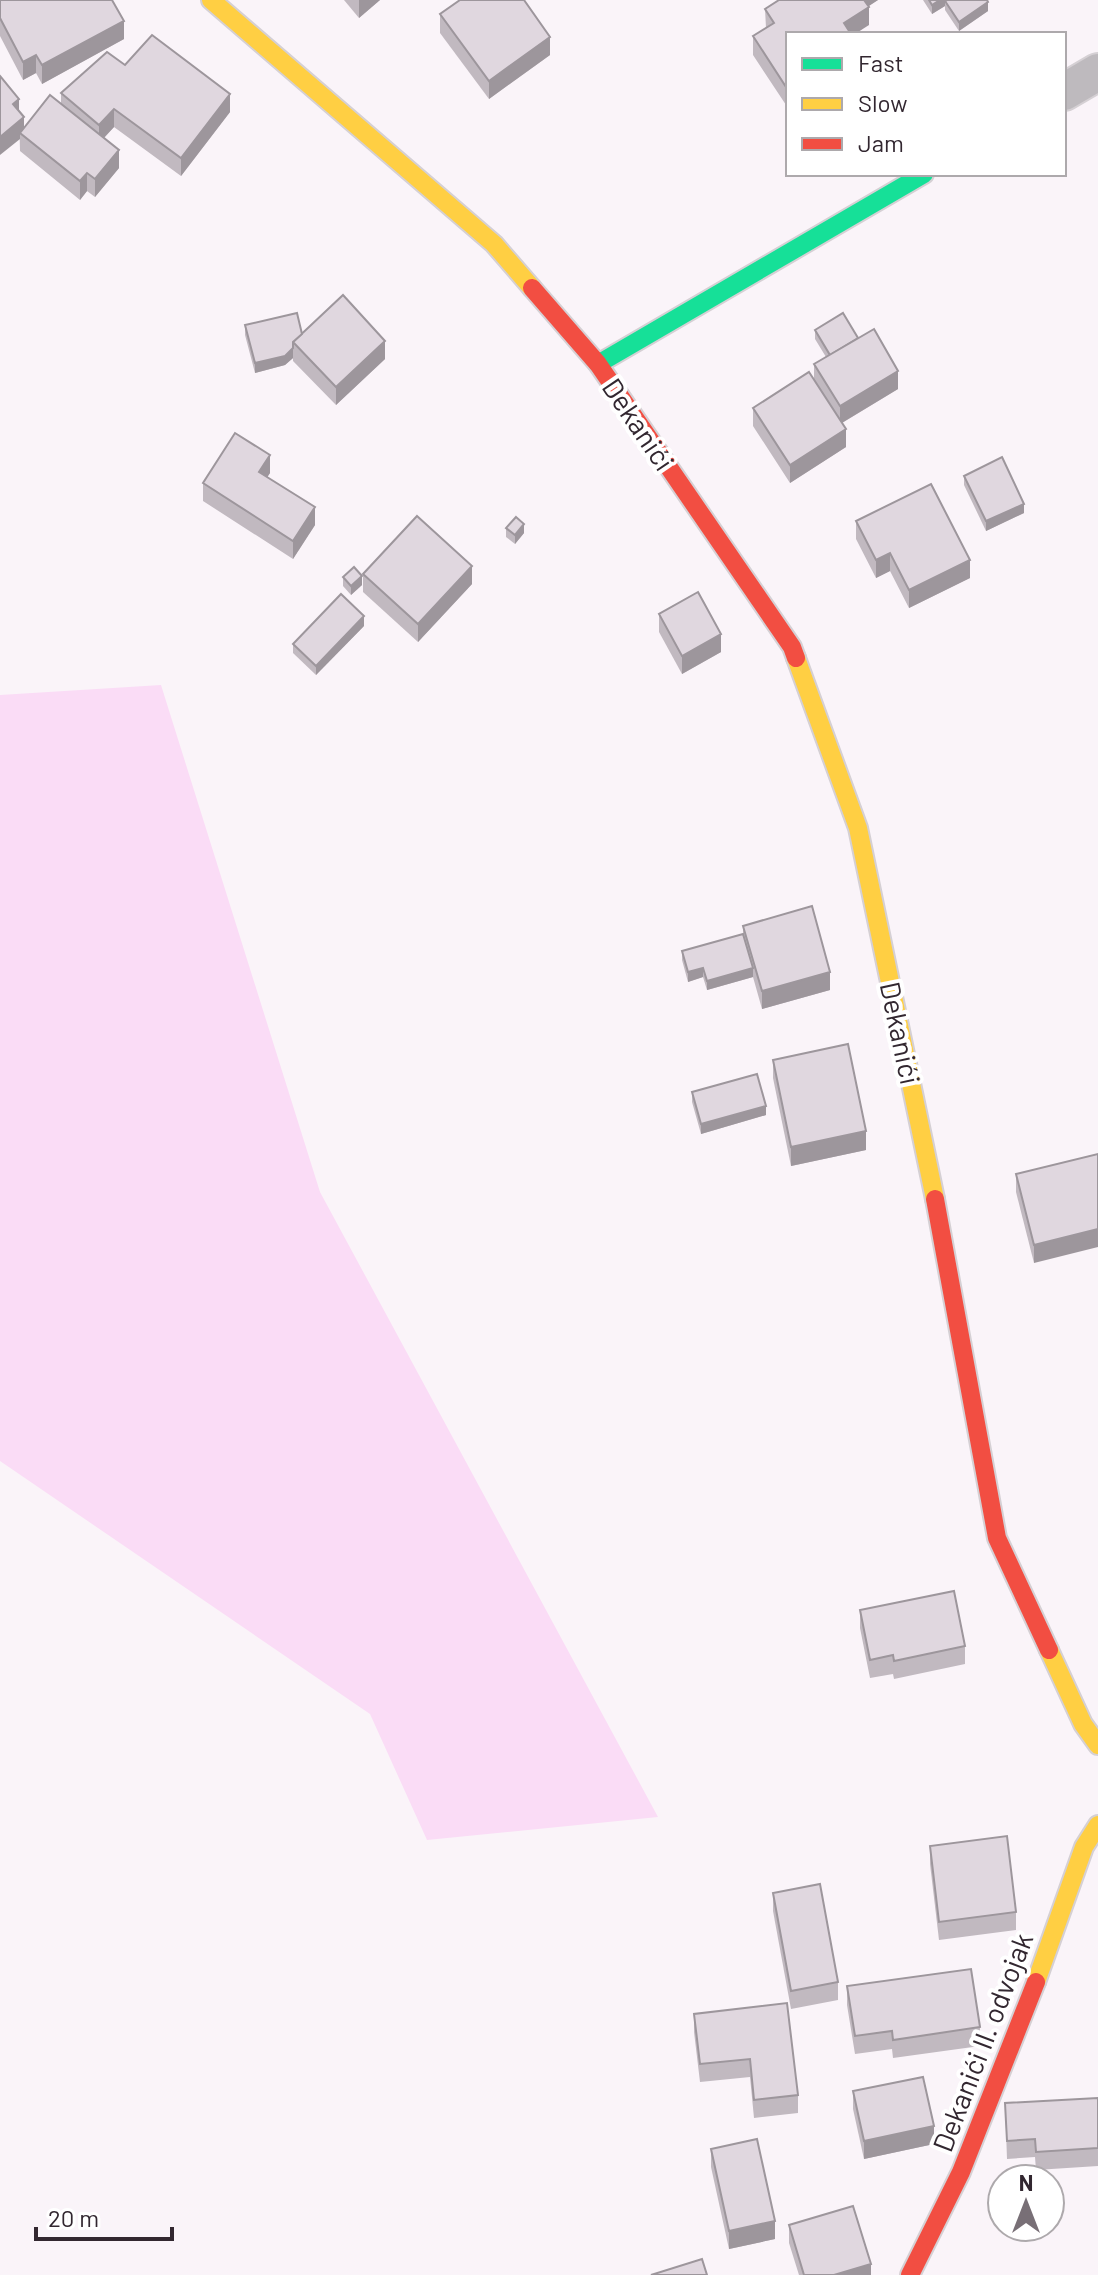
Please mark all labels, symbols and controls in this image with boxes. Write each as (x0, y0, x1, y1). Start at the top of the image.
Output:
legend (786, 32, 1066, 176)
text: Fast (858, 48, 903, 77)
text: Slow (858, 88, 907, 117)
text: Jam (858, 128, 904, 157)
street label: Dekanići (596, 371, 682, 477)
street label: Dekanići (874, 978, 928, 1088)
street label: Dekanići II. odvojak (925, 1928, 1039, 2156)
north arrow (986, 2163, 1066, 2243)
text: N (1019, 2169, 1033, 2195)
scale bar (36, 2191, 172, 2241)
text: 20 m (48, 2203, 99, 2232)

